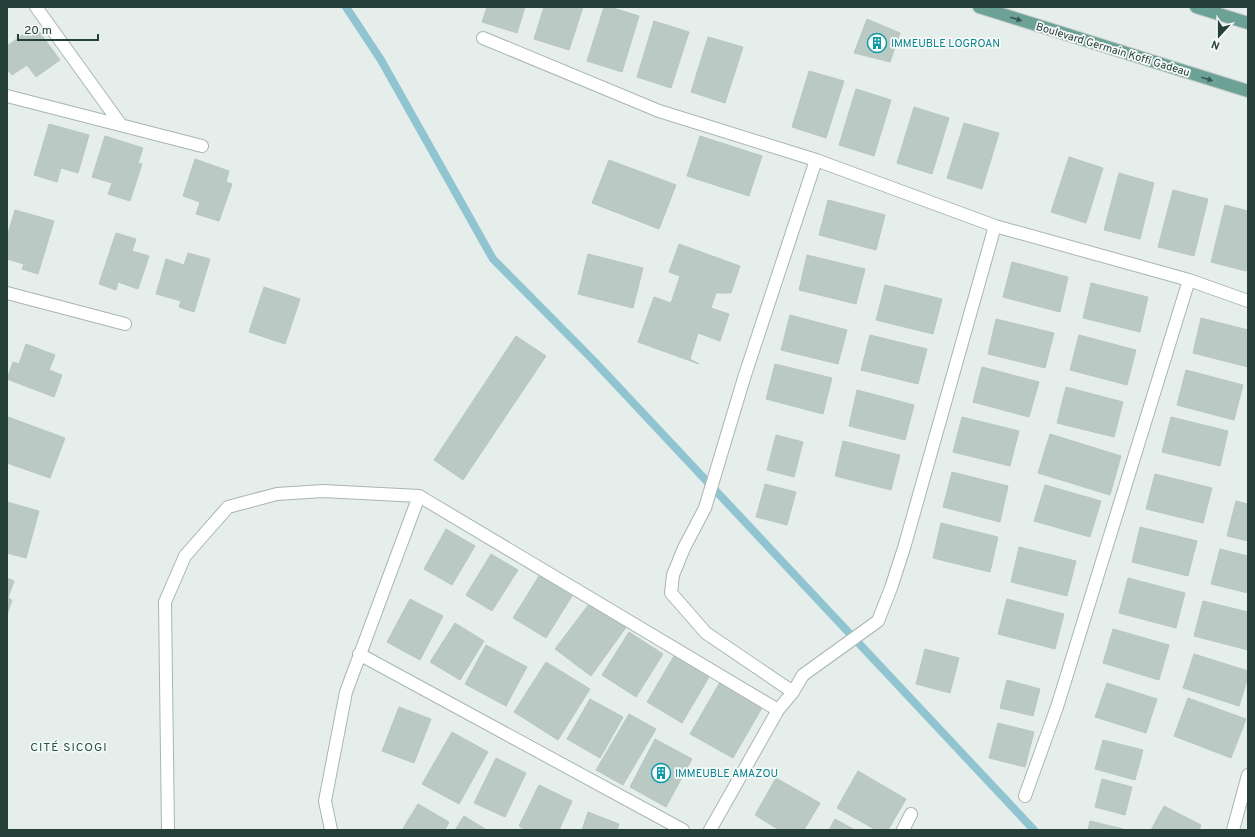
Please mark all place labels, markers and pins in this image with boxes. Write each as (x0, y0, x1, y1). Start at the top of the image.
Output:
building icon: IMMEUBLE LOGROAN (866, 32, 888, 54)
place label: IMMEUBLE LOGROAN (891, 37, 1000, 51)
building icon: IMMEUBLE AMAZOU (650, 762, 672, 784)
place label: IMMEUBLE AMAZOU (675, 767, 778, 781)

